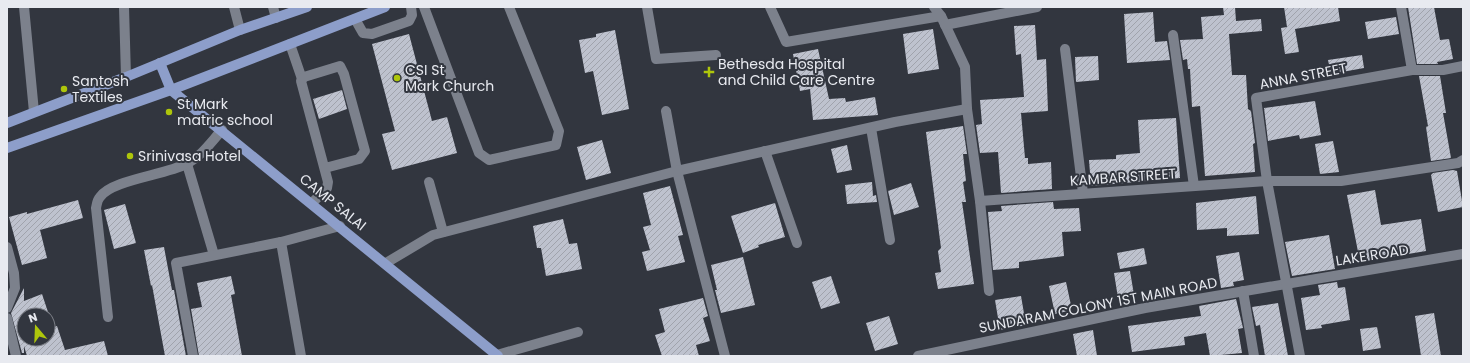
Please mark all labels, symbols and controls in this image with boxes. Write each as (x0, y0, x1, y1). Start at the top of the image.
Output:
place label: Bethesda Hospital and Child Care Centre (718, 54, 875, 90)
street label: ANNA STREET (1258, 58, 1349, 94)
place label: CSI St Mark Church (405, 60, 494, 96)
marker: Bethesda Hospital and Child Care Centre (703, 66, 715, 78)
place label: Santosh Textiles (72, 71, 129, 107)
marker: CSI St Mark Church (392, 73, 402, 83)
marker: Santosh Textiles (59, 84, 69, 94)
place label: St Mark matric school (177, 94, 273, 130)
marker: St Mark matric school (164, 107, 174, 117)
place label: Srinivasa Hotel (138, 146, 241, 166)
marker: Srinivasa Hotel (125, 151, 135, 161)
street label: KAMBAR STREET (1069, 163, 1177, 191)
street label: CAMP SALAI (295, 169, 371, 235)
street label: LAKE ROAD (1334, 239, 1410, 271)
street label: SUNDARAM COLONY 1ST MAIN ROAD (977, 272, 1219, 338)
north arrow (16, 307, 56, 347)
text: N (26, 309, 39, 326)

